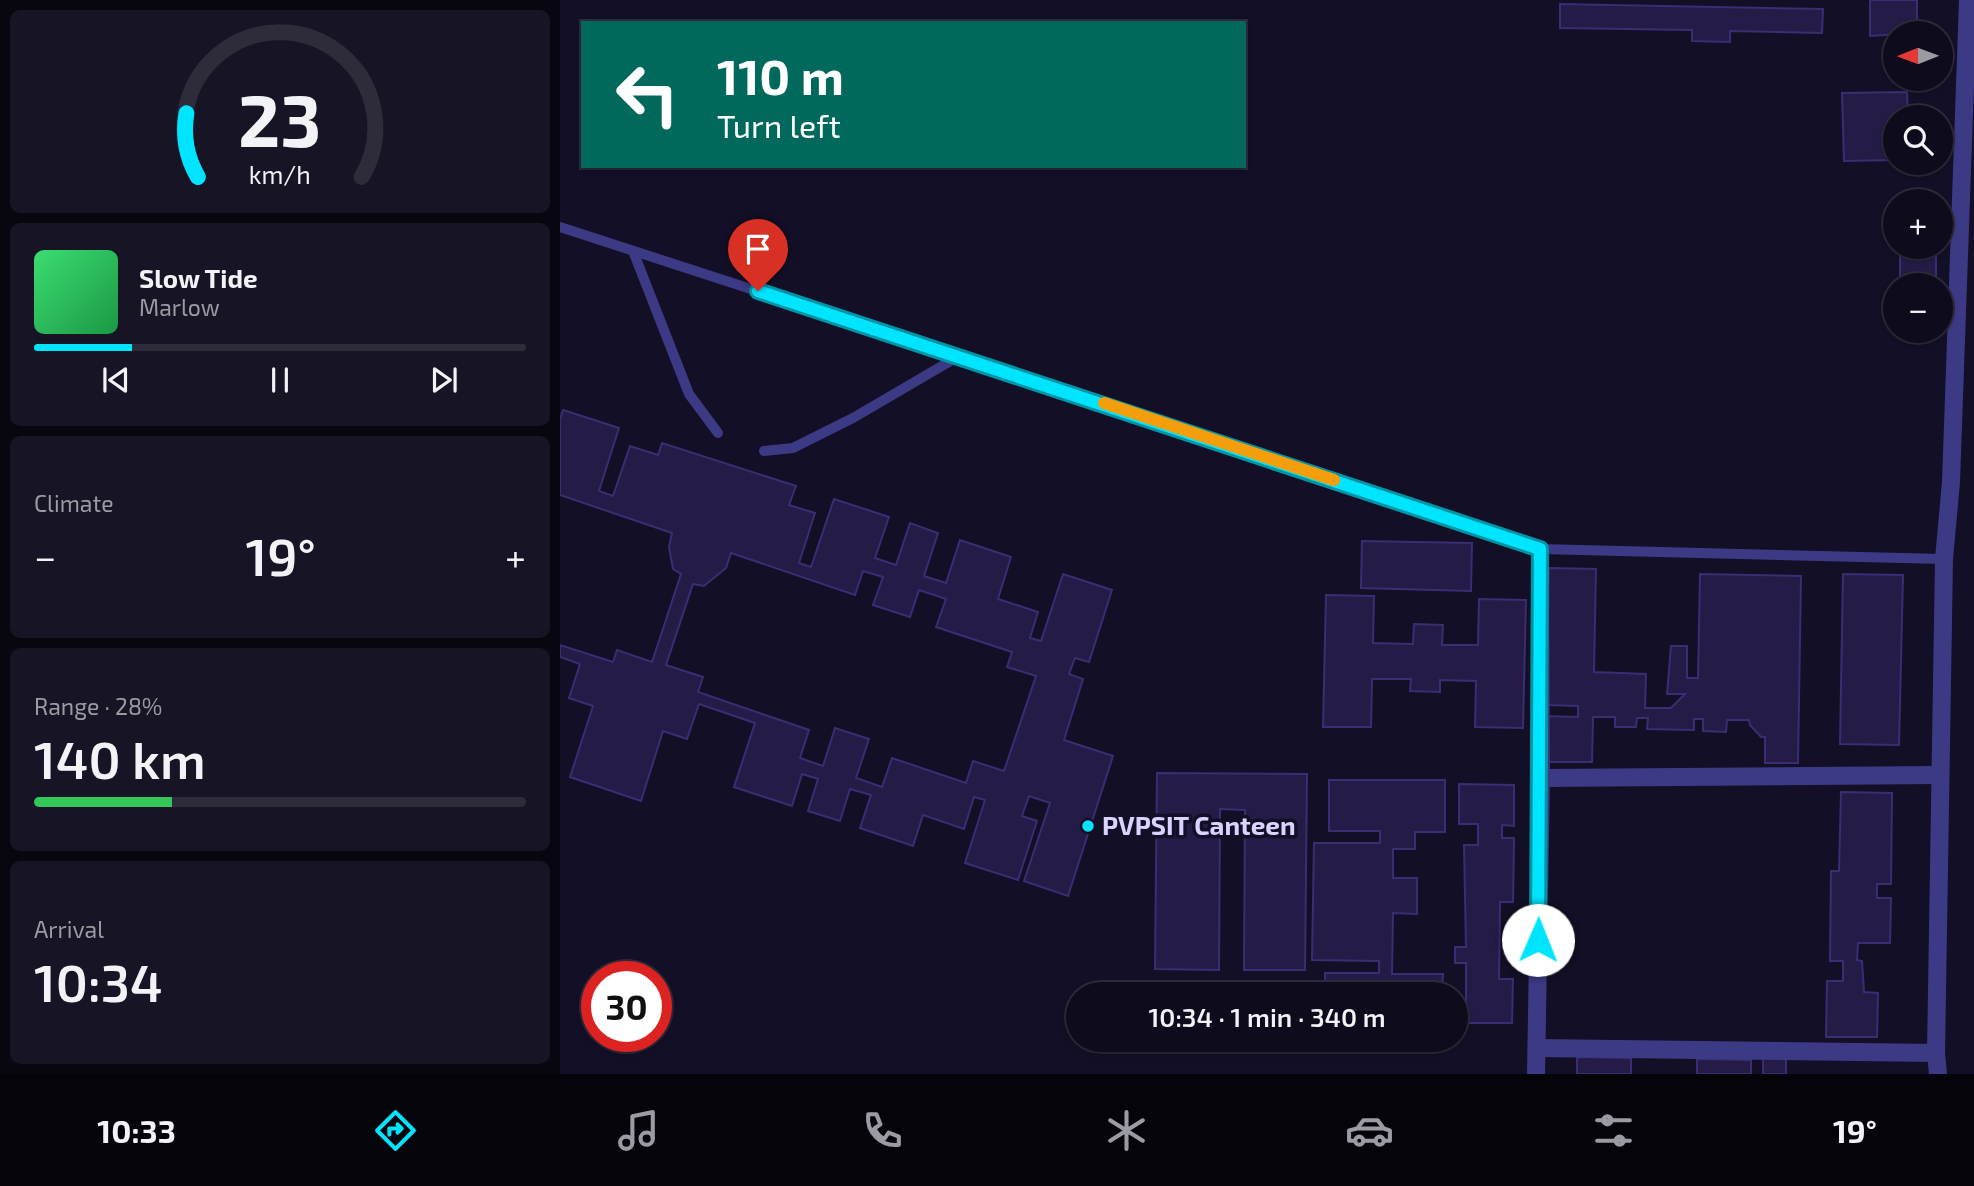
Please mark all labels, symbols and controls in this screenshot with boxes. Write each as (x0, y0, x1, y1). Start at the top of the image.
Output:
north arrow (1883, 21, 1953, 91)
map controls (1883, 21, 1953, 343)
text: 110 m (717, 46, 844, 105)
icon: left (602, 49, 693, 140)
text: 23 (238, 75, 322, 163)
button: search (1883, 105, 1953, 175)
text: Turn left (717, 106, 841, 144)
text: km/h (249, 159, 311, 189)
button: + (1883, 189, 1953, 259)
pin (728, 219, 788, 291)
icon: arrive (739, 230, 777, 268)
text: Slow Tide (139, 262, 258, 293)
button: − (1883, 273, 1953, 343)
text: Marlow (139, 293, 220, 321)
icon: previous (97, 361, 135, 399)
icon: pause (261, 361, 299, 399)
icon: next (425, 361, 463, 399)
text: Climate (34, 489, 114, 517)
text: 19° (245, 524, 316, 586)
text: − (34, 533, 56, 579)
text: + (505, 533, 526, 579)
text: Range · 28% (34, 692, 162, 720)
text: 140 km (34, 727, 206, 789)
place label: PVPSIT Canteen (1102, 809, 1296, 840)
marker: PVPSIT Canteen (1080, 818, 1096, 834)
position arrow (1501, 903, 1575, 977)
text: Arrival (34, 915, 104, 943)
text: 10:34 (34, 950, 163, 1012)
speed limit sign: 30 (581, 961, 672, 1052)
text: 10:34 · 1 min · 340 m (1148, 1001, 1386, 1032)
icon: directions (371, 1106, 420, 1155)
icon: music (614, 1106, 663, 1155)
icon: phone (858, 1106, 907, 1155)
icon: climate (1102, 1106, 1151, 1155)
icon: car (1345, 1106, 1394, 1155)
icon: filters (1589, 1106, 1638, 1155)
text: 10:33 (97, 1111, 176, 1149)
text: 19° (1833, 1111, 1877, 1149)

